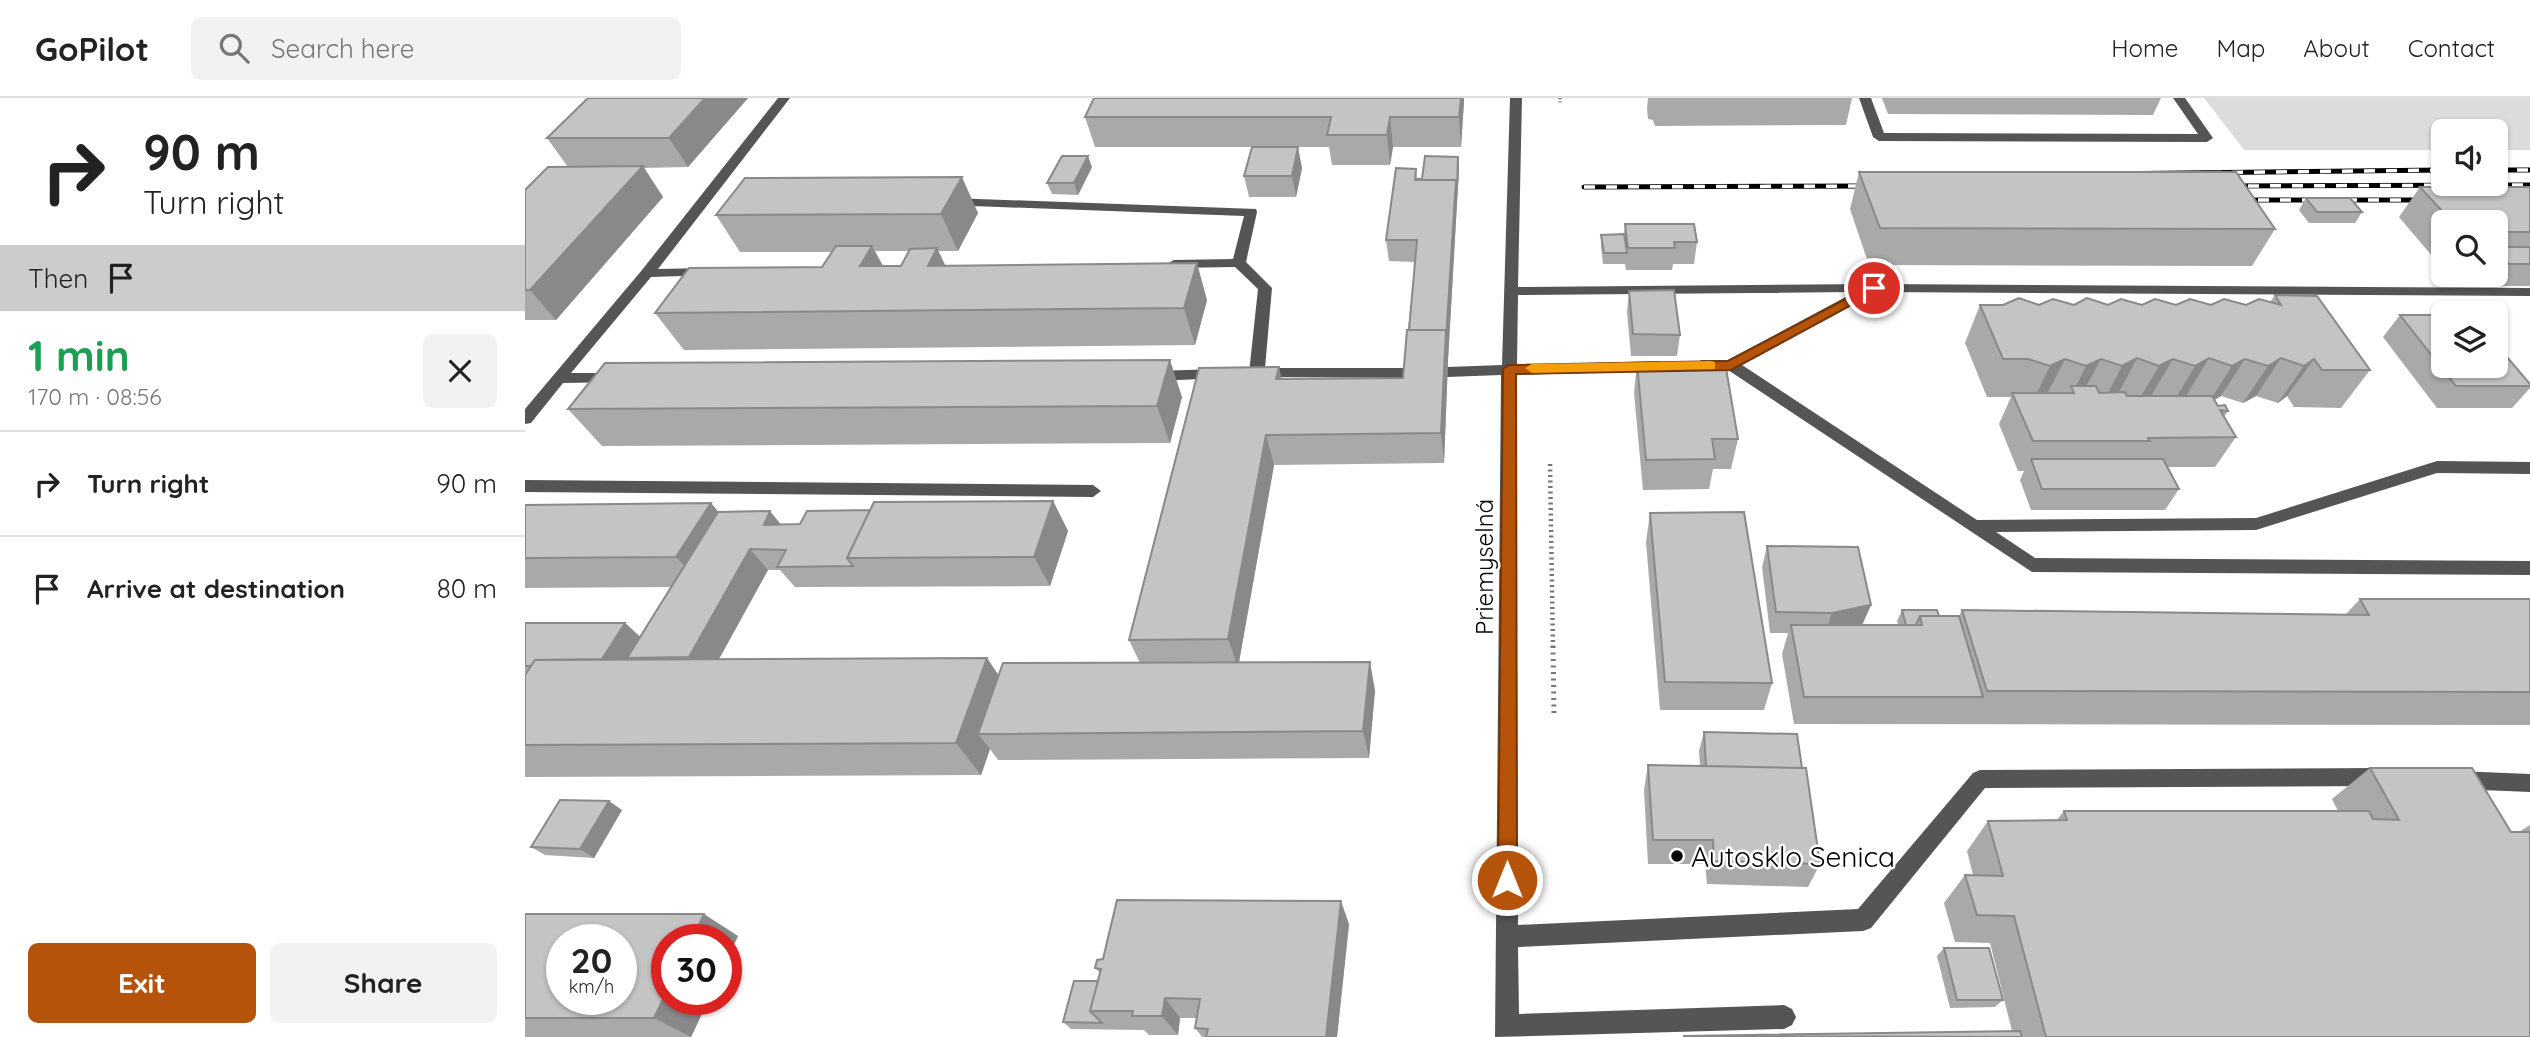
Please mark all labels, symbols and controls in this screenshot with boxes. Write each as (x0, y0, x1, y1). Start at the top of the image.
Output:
search box (191, 17, 681, 80)
text: GoPilot (35, 28, 149, 69)
icon: search (215, 29, 253, 67)
text: Search here (271, 32, 414, 65)
text: Home (2111, 33, 2178, 63)
text: Map (2216, 33, 2265, 63)
text: About (2303, 33, 2370, 63)
text: Contact (2408, 33, 2495, 63)
map controls (2431, 119, 2508, 378)
button: sound (2431, 119, 2508, 196)
text: 90 m (143, 121, 260, 182)
icon: right (28, 126, 119, 217)
text: Turn right (143, 182, 284, 222)
button: search (2431, 210, 2508, 287)
pin (1844, 258, 1904, 318)
icon: arrive (102, 259, 140, 297)
text: Then (28, 262, 88, 295)
icon: arrive (1855, 269, 1893, 307)
button: layers (2431, 301, 2508, 378)
text: 1 min (28, 329, 130, 382)
button: close (423, 334, 497, 408)
text: 170 m · 08:56 (28, 382, 162, 411)
icon: right (28, 465, 66, 503)
text: Turn right (87, 467, 209, 500)
text: 90 m (436, 467, 497, 500)
street label: Priemyselná (1469, 499, 1499, 635)
icon: arrive (28, 570, 66, 608)
text: Arrive at destination (87, 572, 345, 605)
text: 80 m (437, 572, 497, 605)
place label: Autosklo Senica (1691, 839, 1895, 874)
position arrow (1470, 843, 1544, 917)
marker: Autosklo Senica (1669, 848, 1685, 864)
speed limit sign: 30 (651, 924, 742, 1015)
text: 20 (571, 938, 612, 982)
button: Exit (28, 943, 256, 1023)
button: Share (270, 943, 497, 1023)
text: km/h (569, 975, 614, 998)

